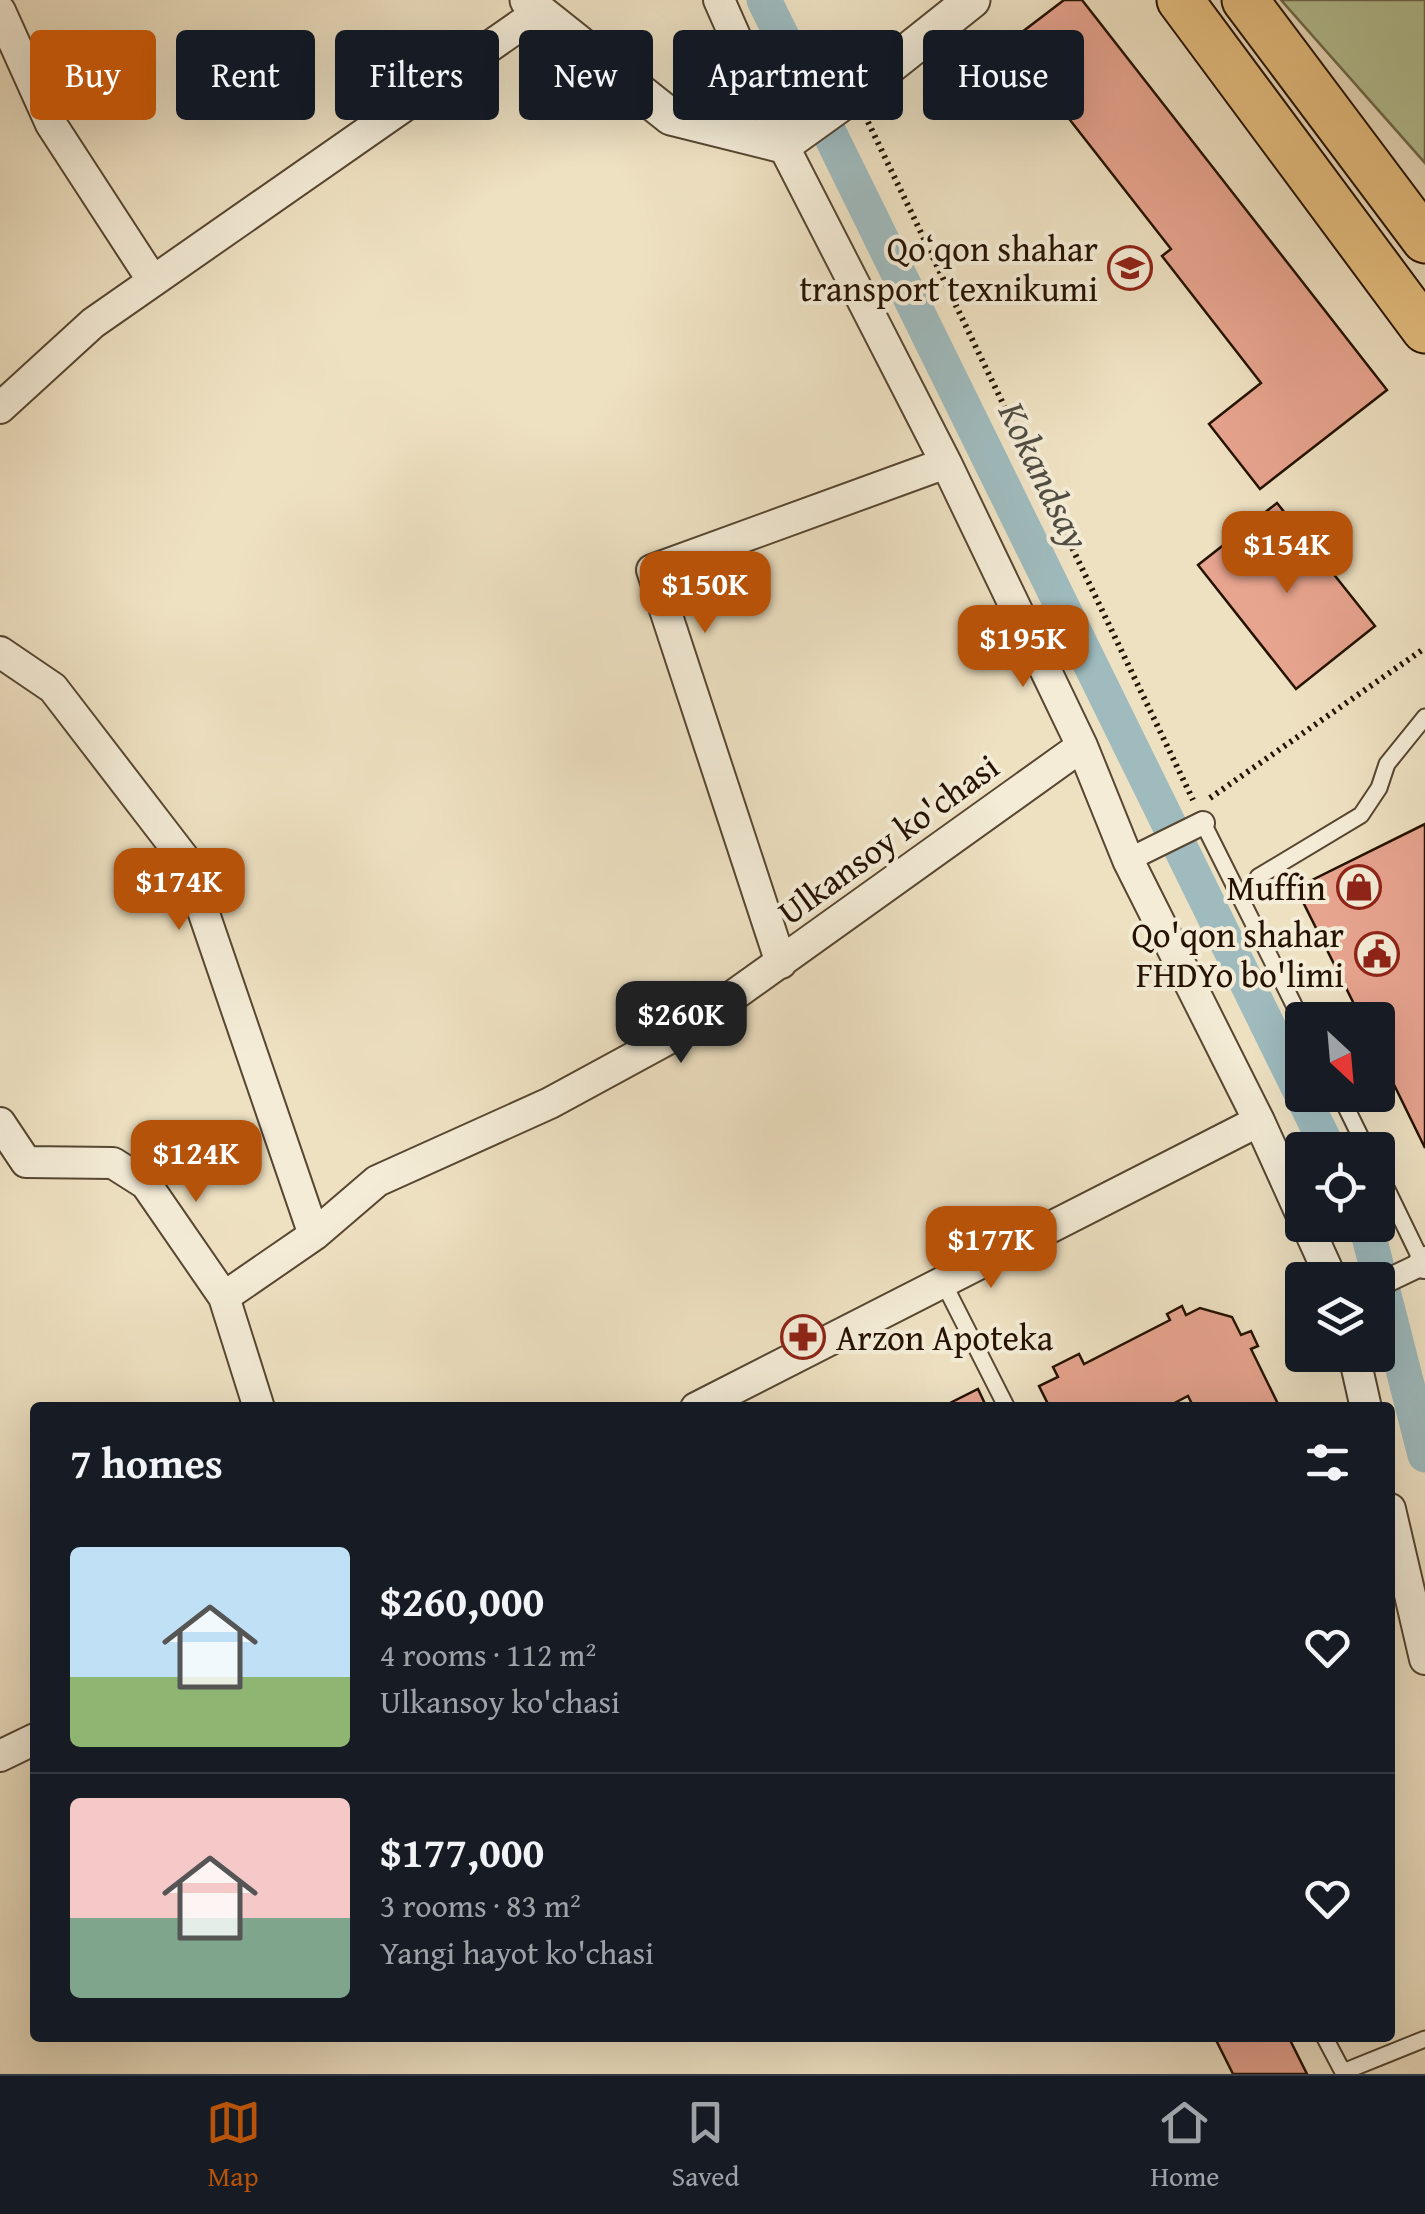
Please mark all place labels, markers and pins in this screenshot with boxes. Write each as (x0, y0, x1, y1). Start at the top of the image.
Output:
place label: Qoʻqon shahar transport texnikumi (800, 223, 1098, 314)
school or university icon: Qoʻqon shahar transport texnikumi (1107, 245, 1153, 291)
pin: $154K (1217, 511, 1357, 596)
pin: $150K (635, 551, 775, 636)
pin: $195K (953, 605, 1093, 690)
pin: $174K (109, 848, 249, 933)
place label: Muffin (1226, 862, 1326, 913)
shop icon: Muffin (1336, 864, 1382, 910)
place label: Qo'qon shahar FHDYo bo'limi (1132, 909, 1344, 1000)
public building icon: Qo'qon shahar FHDYo bo'limi (1354, 931, 1400, 977)
pin: $260K (611, 981, 751, 1066)
pin: $124K (126, 1120, 266, 1205)
pin: $177K (921, 1206, 1061, 1291)
place label: Arzon Apoteka (836, 1312, 1054, 1363)
pharmacy icon: Arzon Apoteka (780, 1314, 826, 1360)

